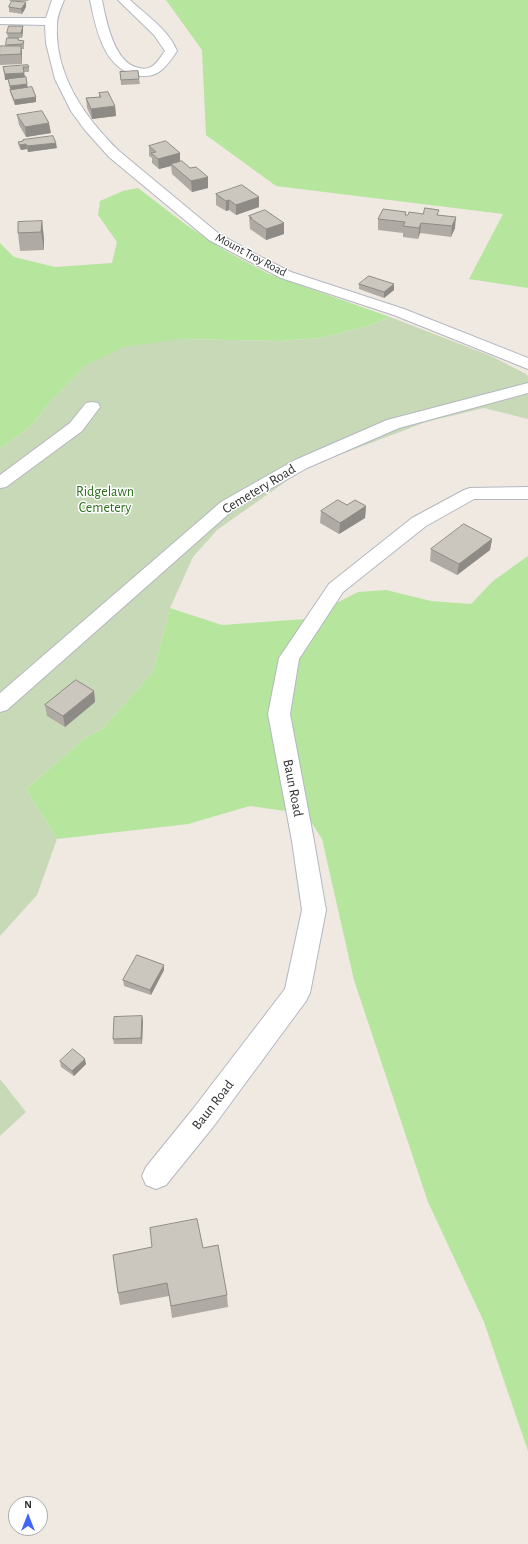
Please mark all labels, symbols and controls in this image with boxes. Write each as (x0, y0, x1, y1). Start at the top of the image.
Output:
street label: Mount Troy Road (213, 230, 289, 280)
street label: Cemetery Road (219, 461, 299, 517)
park label: Ridgelawn Cemetery (76, 484, 134, 516)
street label: Baun Road (279, 758, 307, 818)
street label: Baun Road (188, 1077, 238, 1133)
north arrow (8, 1496, 48, 1536)
text: N (24, 1499, 32, 1510)

